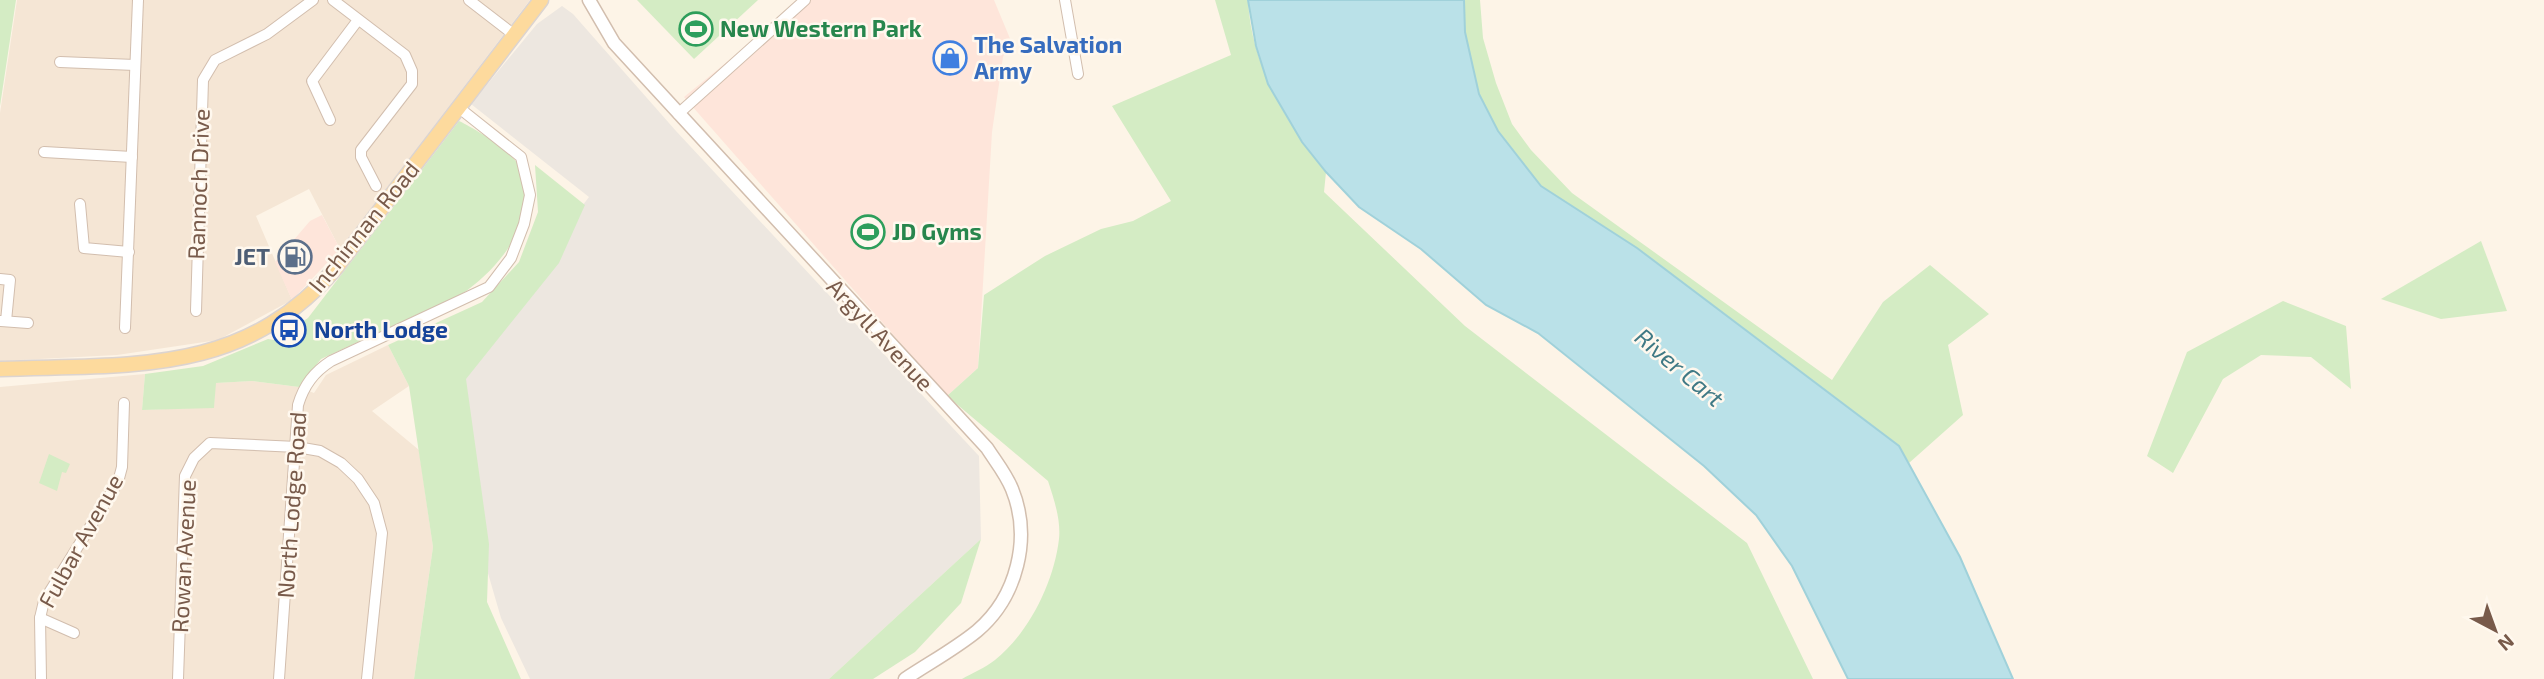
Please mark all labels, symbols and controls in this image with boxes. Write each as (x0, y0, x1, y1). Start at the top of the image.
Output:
sports icon: New Western Park (677, 10, 715, 48)
place label: New Western Park (720, 14, 922, 42)
place label: The Salvation Army (974, 30, 1122, 84)
shop icon: The Salvation Army (931, 39, 969, 77)
street label: Rannoch Drive (181, 108, 215, 260)
street label: Inchinnan Road (302, 155, 425, 298)
sports icon: JD Gyms (849, 213, 887, 251)
place label: JD Gyms (892, 217, 982, 245)
fuel station icon: JET (276, 238, 314, 276)
place label: JET (234, 242, 270, 270)
street label: Argyll Avenue (822, 272, 940, 396)
bus stop icon: North Lodge (270, 311, 308, 349)
place label: North Lodge (314, 315, 448, 343)
water label: River Cart (1630, 321, 1731, 413)
street label: North Lodge Road (271, 411, 311, 599)
street label: Fulbar Avenue (32, 469, 128, 612)
street label: Rowan Avenue (165, 479, 201, 633)
north arrow (2460, 595, 2530, 665)
text: N (2494, 630, 2519, 656)

